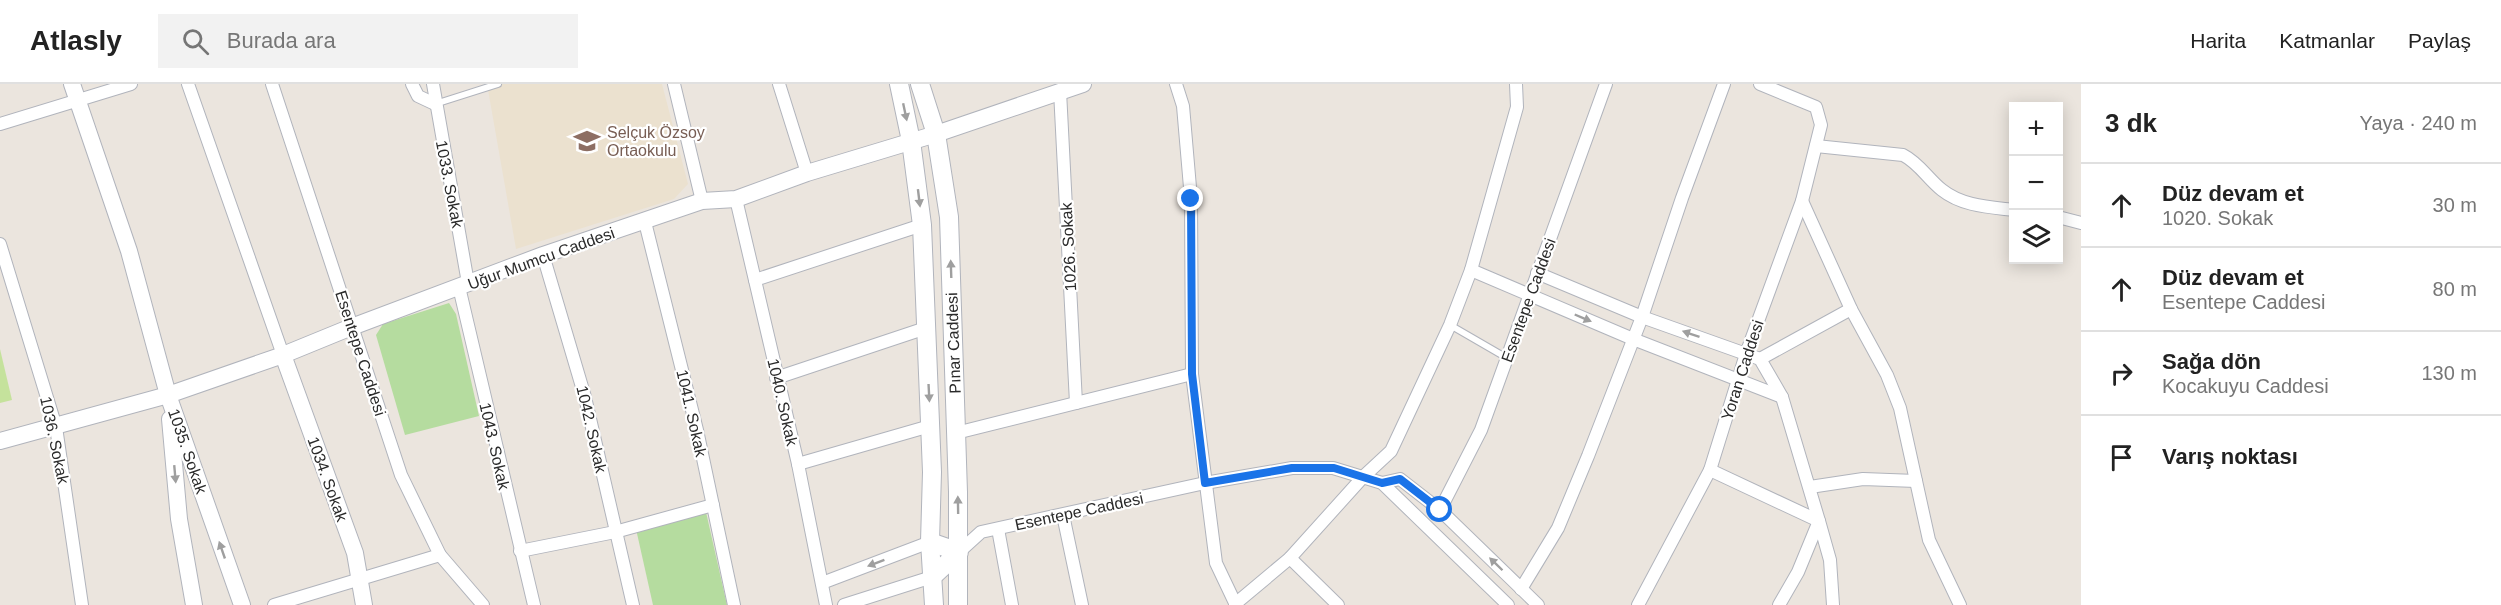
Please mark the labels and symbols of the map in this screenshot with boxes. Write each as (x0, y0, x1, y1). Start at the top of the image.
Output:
one-way arrow (901, 103, 910, 122)
place label: Selçuk Özsoy Ortaokulu (607, 124, 705, 159)
school or university icon: Selçuk Özsoy Ortaokulu (572, 126, 602, 156)
street label: 1033. Sokak (433, 139, 467, 230)
route end (1177, 185, 1203, 211)
one-way arrow (914, 189, 924, 208)
street label: 1026. Sokak (1058, 201, 1079, 292)
street label: Uğur Mumcu Caddesi (466, 224, 617, 293)
street label: Esentepe Caddesi (1498, 236, 1559, 365)
one-way arrow (947, 260, 956, 279)
street label: Esentepe Caddesi (332, 288, 389, 418)
street label: Pınar Caddesi (943, 292, 964, 394)
one-way arrow (1574, 313, 1592, 323)
street label: Yoran Caddesi (1718, 318, 1767, 422)
one-way arrow (1682, 329, 1700, 339)
street label: 1040. Sokak (764, 357, 801, 448)
street label: 1041. Sokak (673, 368, 710, 459)
street label: 1042. Sokak (573, 384, 610, 475)
one-way arrow (924, 384, 933, 403)
street label: 1036. Sokak (37, 395, 72, 486)
street label: 1043. Sokak (476, 401, 513, 492)
street label: 1035. Sokak (165, 406, 210, 497)
street label: 1034. Sokak (304, 434, 351, 525)
one-way arrow (170, 464, 180, 483)
street label: Esentepe Caddesi (1013, 490, 1145, 533)
one-way arrow (953, 495, 963, 514)
route start (1426, 496, 1452, 522)
one-way arrow (217, 541, 227, 559)
one-way arrow (867, 558, 885, 568)
one-way arrow (1489, 558, 1503, 572)

